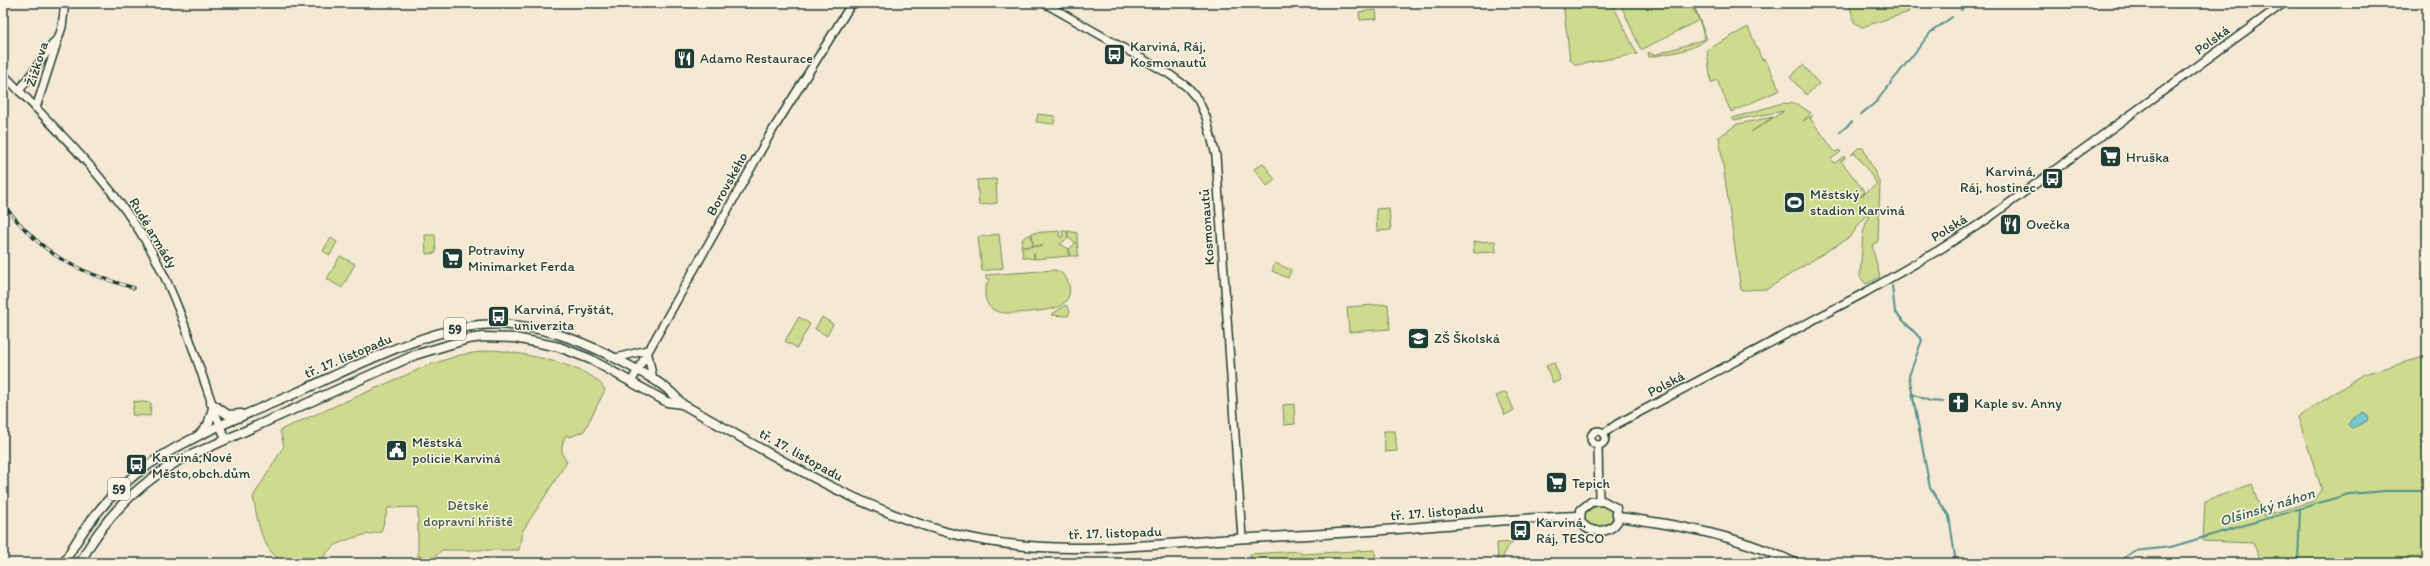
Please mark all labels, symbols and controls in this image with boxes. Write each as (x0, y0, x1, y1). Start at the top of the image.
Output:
street label: Polská (2191, 21, 2234, 58)
place label: Karviná, Ráj, Kosmonautů (1130, 38, 1207, 71)
street label: Žižkova (22, 39, 52, 89)
bus stop icon: Karviná, Ráj, Kosmonautů (1102, 41, 1128, 67)
restaurant icon: Adamo Restaurace (672, 45, 698, 71)
place label: Adamo Restaurace (700, 50, 813, 67)
supermarket icon: Hruška (2098, 144, 2124, 170)
street label: Borovského (703, 149, 751, 219)
place label: Hruška (2126, 149, 2169, 166)
place label: Karviná, Ráj, hostinec (1960, 163, 2036, 196)
bus stop icon: Karviná, Ráj, hostinec (2039, 166, 2065, 192)
place label: Městský stadion Karviná (1810, 186, 1906, 219)
street label: Kosmonautů (1196, 188, 1218, 266)
sports icon: Městský stadion Karviná (1782, 189, 1808, 215)
street label: Rudé armády (125, 195, 181, 272)
street label: Polská (1928, 210, 1971, 246)
restaurant icon: Ovečka (1997, 211, 2023, 237)
place label: Ovečka (2026, 216, 2070, 233)
place label: Potraviny Minimarket Ferda (468, 242, 575, 275)
supermarket icon: Potraviny Minimarket Ferda (440, 245, 466, 271)
place label: Karviná, Fryštát, univerzita (514, 301, 614, 334)
bus stop icon: Karviná, Fryštát, univerzita (486, 304, 512, 330)
road number: 59 (444, 318, 466, 340)
school or university icon: ZŠ Školská (1406, 325, 1432, 351)
street label: tř. 17. listopadu (302, 330, 395, 382)
place label: ZŠ Školská (1434, 330, 1501, 347)
street label: Polská (1645, 367, 1688, 401)
church icon: Kaple sv. Anny (1945, 390, 1971, 416)
place label: Kaple sv. Anny (1974, 395, 2062, 412)
street label: tř. 17. listopadu (756, 425, 846, 485)
place label: Městská policie Karviná (412, 434, 501, 467)
public building icon: Městská policie Karviná (384, 437, 410, 463)
place label: Karviná,Nové Město,obch.dům (152, 449, 251, 482)
bus stop icon: Karviná,Nové Město,obch.dům (123, 452, 149, 478)
supermarket icon: Tepich (1543, 470, 1569, 496)
place label: Tepich (1572, 475, 1611, 492)
road number: 59 (108, 478, 130, 500)
water label: Olšinský náhon (2217, 484, 2317, 530)
park label: Dětské dopravní hřiště (423, 497, 513, 530)
street label: tř. 17. listopadu (1390, 499, 1485, 525)
place label: Karviná, Ráj, TESCO (1536, 514, 1604, 547)
bus stop icon: Karviná, Ráj, TESCO (1508, 517, 1534, 543)
street label: tř. 17. listopadu (1068, 523, 1162, 543)

